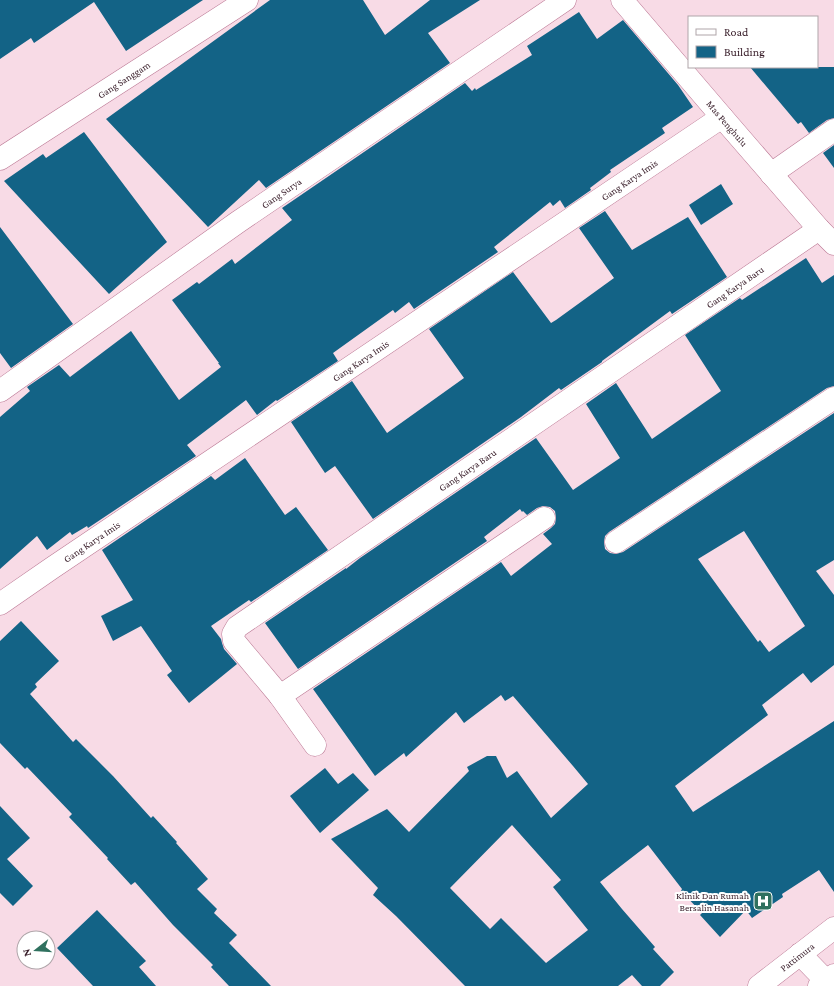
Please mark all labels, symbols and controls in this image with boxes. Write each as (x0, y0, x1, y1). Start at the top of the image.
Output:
legend (688, 16, 818, 68)
text: Road (724, 25, 749, 39)
text: Building (724, 45, 765, 59)
street label: Gang Sanggam (95, 59, 152, 100)
street label: Mas Penghulu (705, 98, 751, 149)
street label: Gang Karya Imis (599, 157, 660, 202)
street label: Gang Surya (259, 175, 303, 210)
street label: Gang Karya Baru (704, 263, 766, 310)
street label: Gang Karya Imis (330, 337, 391, 383)
street label: Gang Karya Baru (437, 446, 499, 493)
street label: Gang Karya Imis (61, 518, 122, 564)
place label: Klinik Dan Rumah Bersalin Hasanah (676, 890, 750, 913)
hospital icon: Klinik Dan Rumah Bersalin Hasanah (752, 890, 774, 912)
north arrow (16, 930, 56, 970)
street label: Pattimura (778, 940, 816, 973)
text: N (19, 947, 33, 958)

